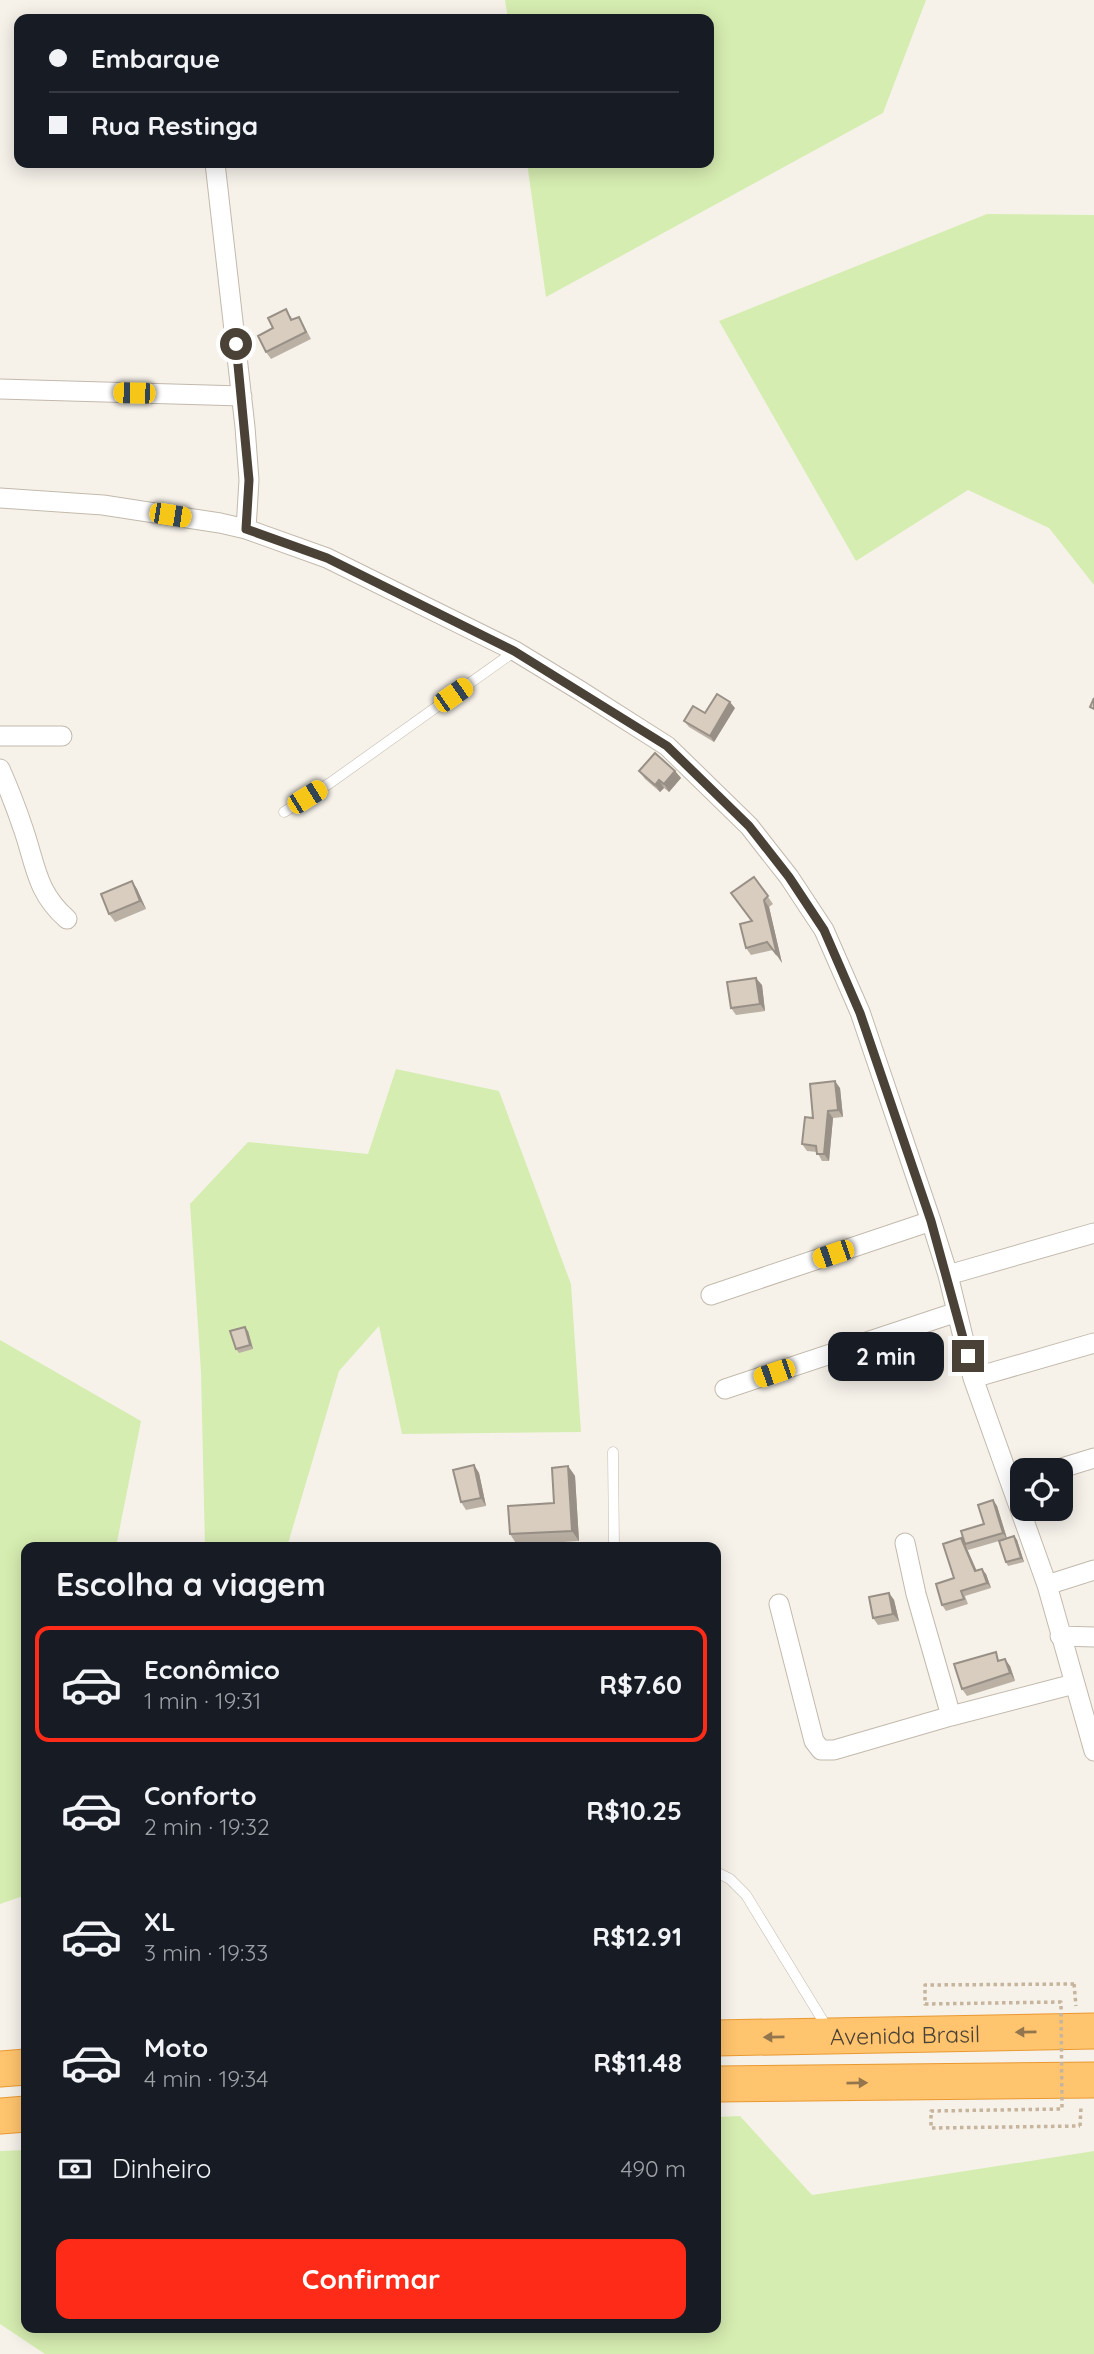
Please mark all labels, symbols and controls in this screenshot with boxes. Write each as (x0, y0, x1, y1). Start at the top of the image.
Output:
text: Embarque (91, 42, 220, 75)
text: Rua Restinga (91, 109, 258, 142)
route start (220, 328, 252, 360)
car (113, 382, 156, 404)
car (148, 501, 193, 529)
car (430, 674, 477, 716)
car (284, 777, 331, 817)
car (810, 1237, 857, 1271)
callout: 2 min (828, 1332, 944, 1380)
route end (952, 1340, 984, 1372)
text: 2 min (856, 1342, 916, 1371)
car (751, 1356, 798, 1390)
map controls (1010, 1458, 1073, 1521)
button: locate (1010, 1458, 1073, 1521)
text: Escolha a viagem (56, 1564, 326, 1604)
icon: car (60, 1653, 123, 1716)
text: Econômico (144, 1653, 280, 1686)
text: R$7.60 (599, 1668, 682, 1701)
text: 1 min · 19:31 (144, 1686, 261, 1715)
icon: car (60, 1779, 123, 1842)
text: Conforto (144, 1779, 257, 1812)
text: R$10.25 (586, 1794, 682, 1827)
text: 2 min · 19:32 (144, 1812, 270, 1841)
icon: car (60, 1905, 123, 1968)
text: XL (144, 1905, 176, 1938)
text: R$12.91 (592, 1920, 682, 1953)
text: 3 min · 19:33 (144, 1938, 268, 1967)
street label: Avenida Brasil (830, 2019, 980, 2050)
one-way arrow (1015, 2026, 1037, 2038)
icon: car (60, 2031, 123, 2094)
text: Moto (144, 2031, 208, 2064)
one-way arrow (763, 2031, 785, 2042)
text: R$11.48 (593, 2046, 682, 2079)
text: 4 min · 19:34 (144, 2064, 268, 2093)
one-way arrow (847, 2077, 869, 2088)
icon: cash (56, 2150, 94, 2188)
text: Dinheiro (112, 2152, 211, 2185)
text: 490 m (621, 2154, 686, 2183)
button: Confirmar (56, 2239, 686, 2319)

